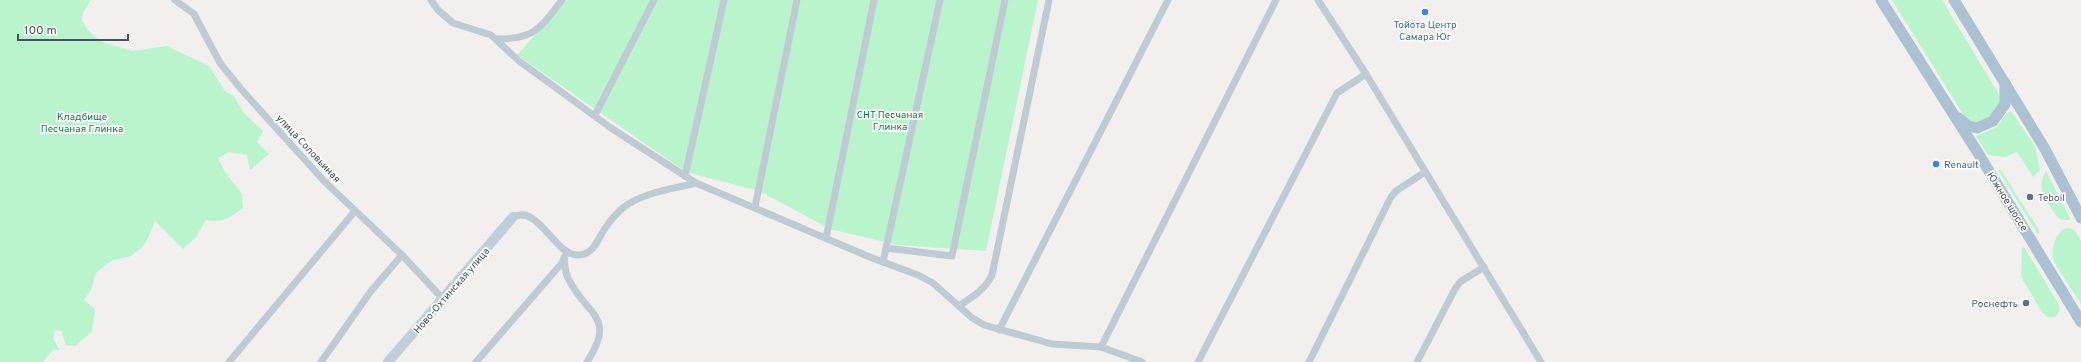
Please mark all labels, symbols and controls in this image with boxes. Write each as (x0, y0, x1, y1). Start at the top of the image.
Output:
marker: Тойота Центр Самара Юг (1420, 7, 1430, 17)
scale bar (18, 16, 128, 42)
place label: Тойота Центр Самара Юг (1393, 19, 1457, 44)
text: 100 m (24, 23, 57, 39)
park label: СНТ Песчаная Глинка (857, 109, 923, 134)
park label: Кладбище Песчаная Глинка (41, 111, 123, 136)
street label: улица Соловьиная (273, 112, 343, 186)
marker: Renault (1931, 159, 1941, 169)
place label: Renault (1944, 159, 1979, 172)
street label: Южное шоссе (1983, 170, 2030, 234)
marker: Teboil (2025, 192, 2035, 202)
place label: Teboil (2038, 192, 2065, 205)
street label: Ново-Охтинская улица (411, 245, 493, 337)
place label: Роснефть (1971, 298, 2018, 311)
marker: Роснефть (2021, 298, 2031, 308)

